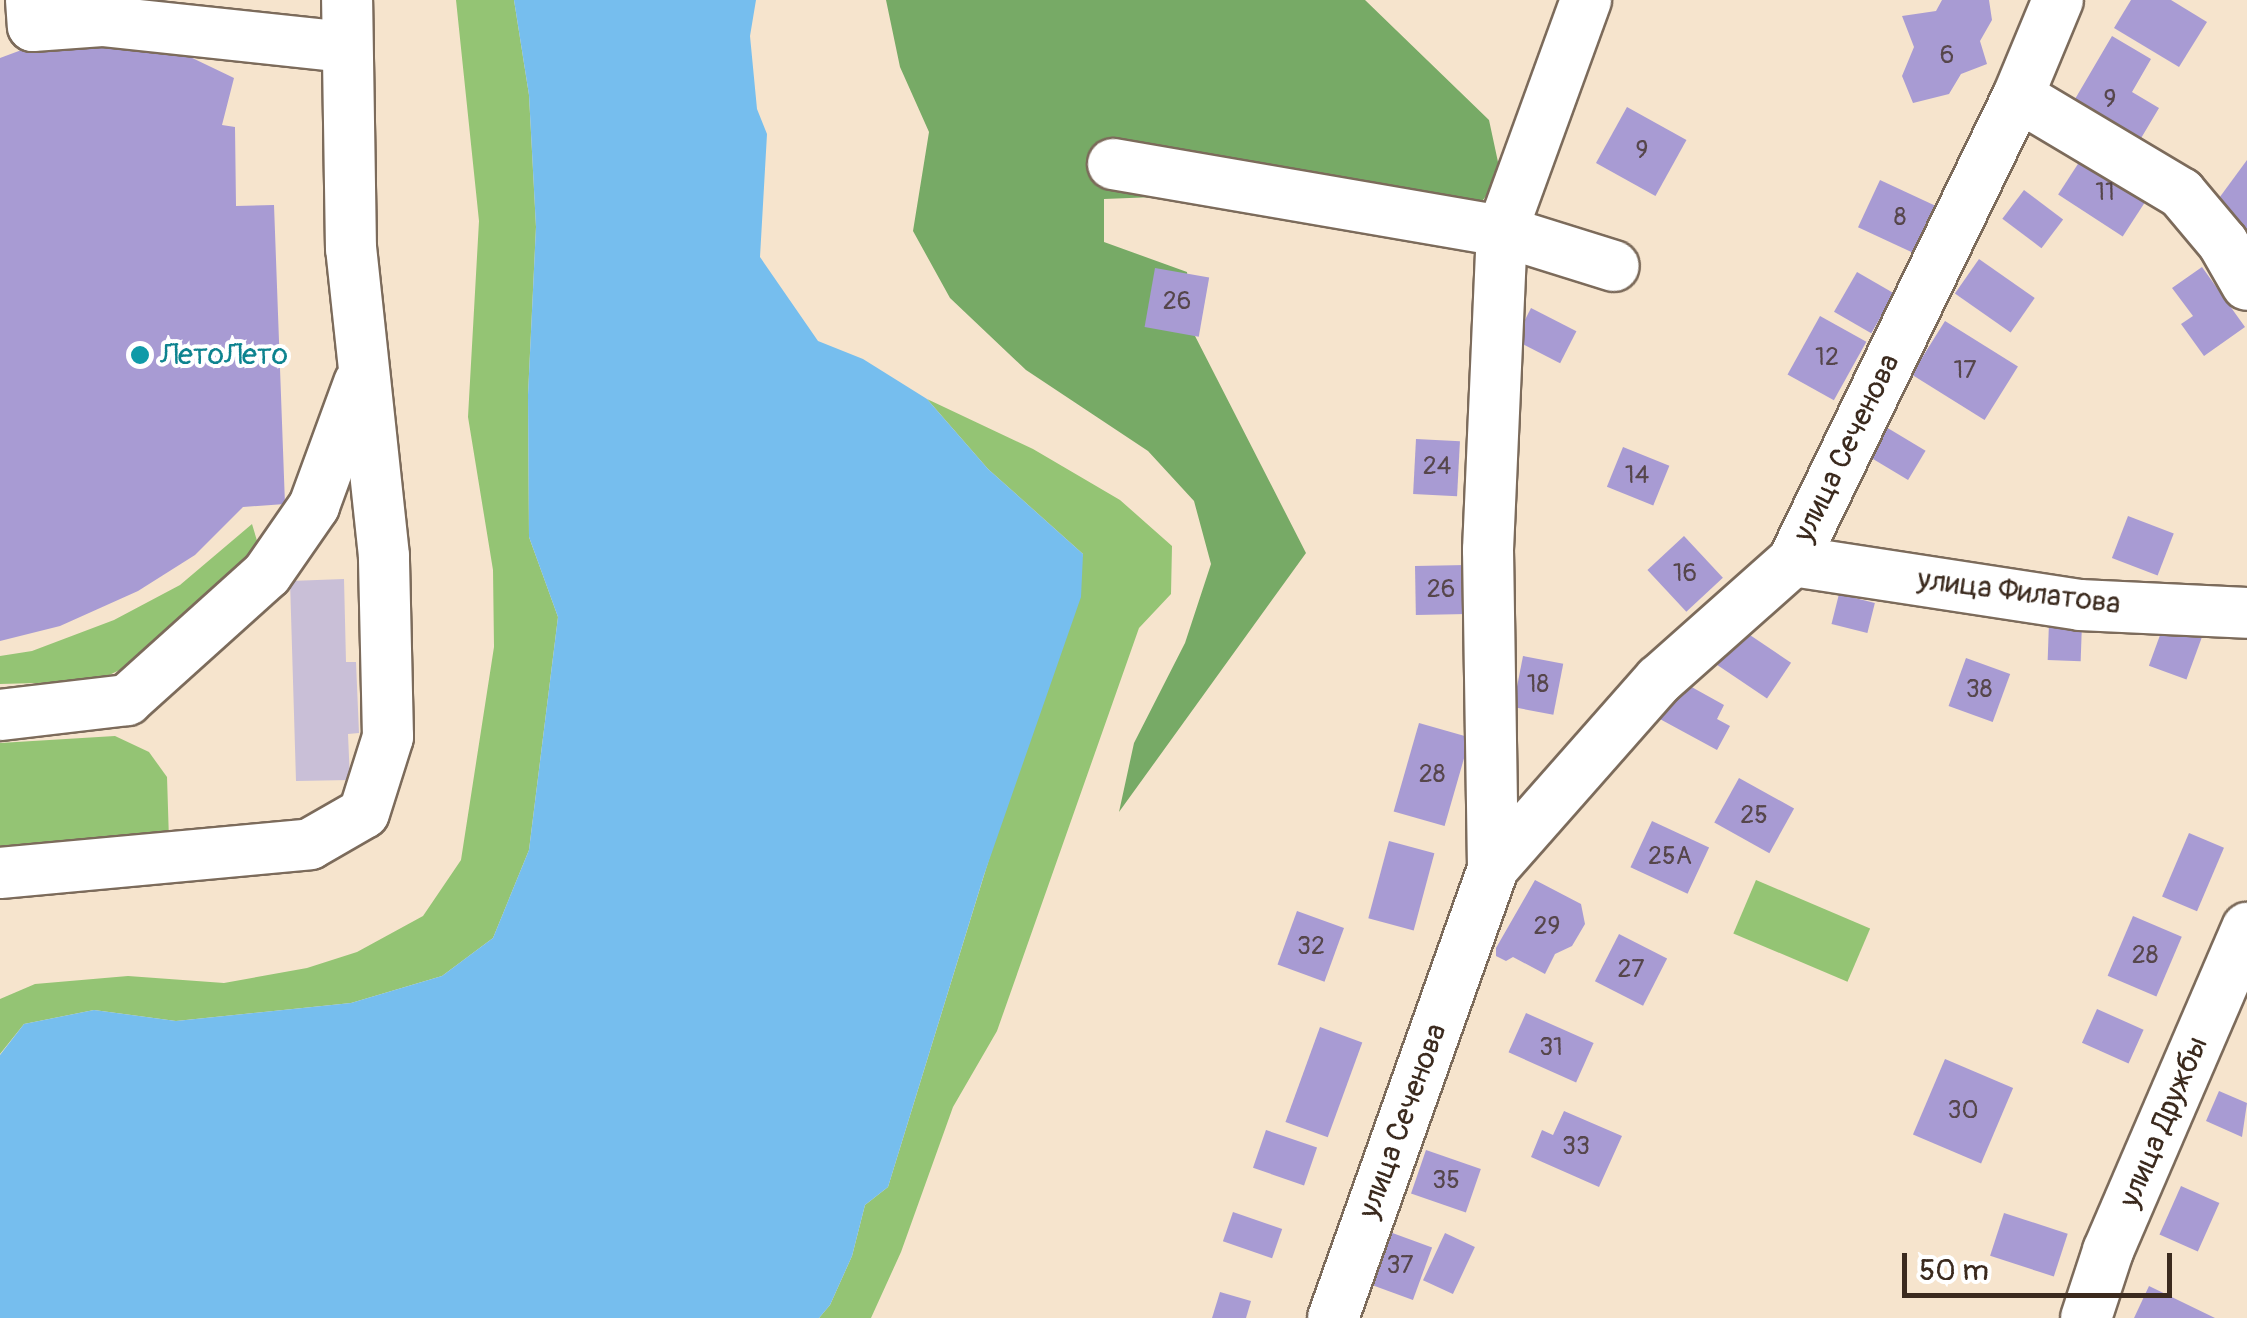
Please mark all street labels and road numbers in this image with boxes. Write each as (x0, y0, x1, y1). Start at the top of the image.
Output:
street label: улица Сеченова (1786, 348, 1908, 548)
street label: улица Филатова (1915, 562, 2123, 622)
street label: улица Сеченова (1351, 1019, 1455, 1223)
street label: улица Дружбы (2112, 1031, 2216, 1213)

